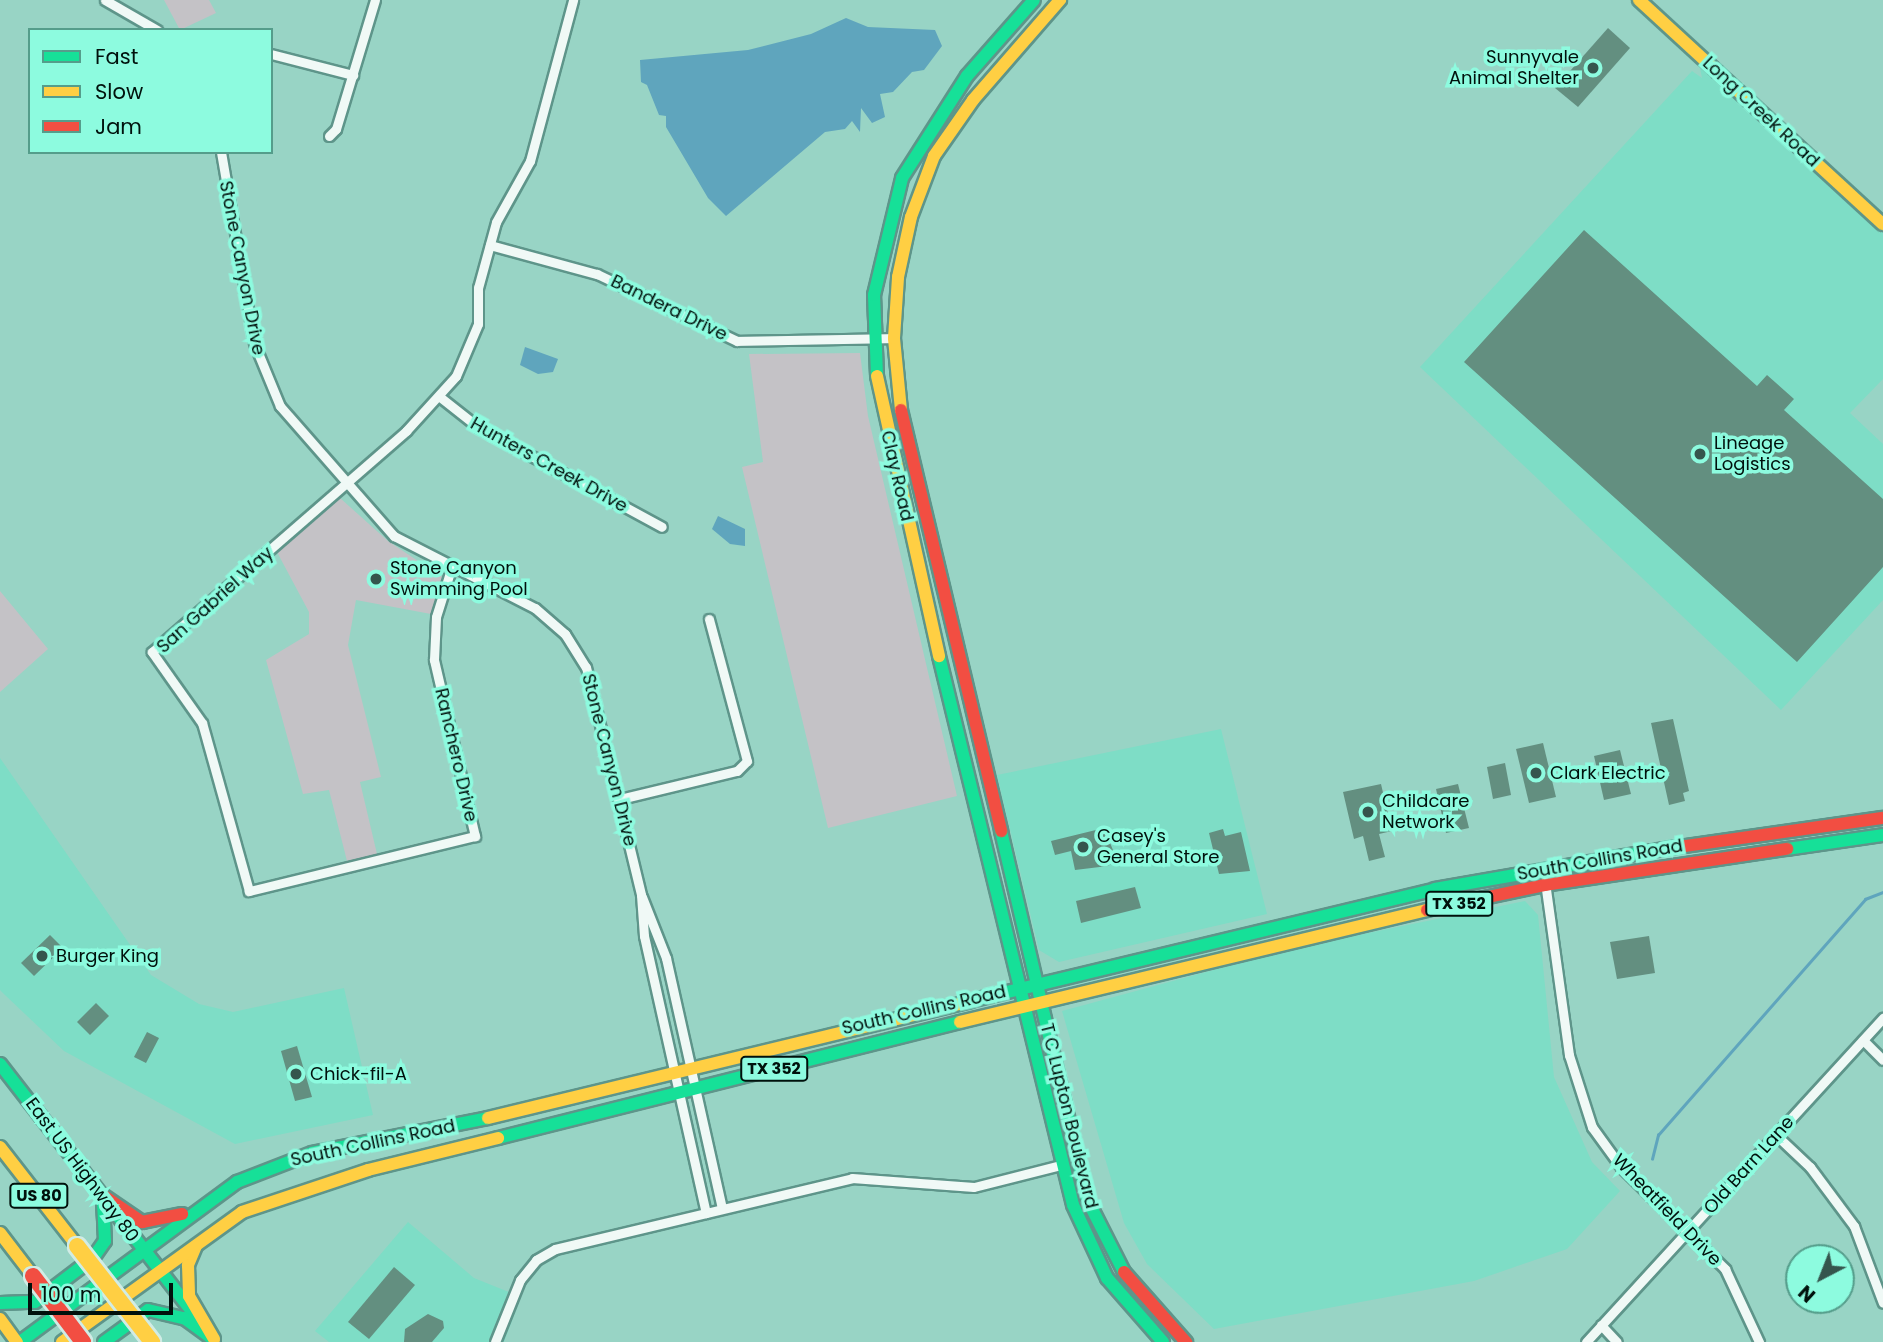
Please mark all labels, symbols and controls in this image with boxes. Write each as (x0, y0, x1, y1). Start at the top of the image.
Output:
legend (28, 28, 273, 154)
text: Fast (95, 42, 138, 71)
place label: Sunnyvale Animal Shelter (1449, 47, 1579, 90)
street label: Long Creek Road (1698, 52, 1824, 172)
marker: Sunnyvale Animal Shelter (1585, 60, 1601, 76)
text: Slow (95, 77, 143, 106)
text: Jam (95, 112, 142, 141)
street label: Stone Canyon Drive (215, 179, 269, 357)
street label: Bandera Drive (607, 270, 731, 346)
street label: Hunters Creek Drive (467, 413, 631, 517)
street label: Clay Road (876, 429, 918, 523)
place label: Lineage Logistics (1714, 433, 1791, 476)
marker: Lineage Logistics (1692, 446, 1708, 462)
street label: San Gabriel Way (152, 542, 278, 658)
place label: Stone Canyon Swimming Pool (390, 558, 528, 600)
marker: Stone Canyon Swimming Pool (368, 571, 384, 587)
street label: Stone Canyon Drive (577, 672, 641, 848)
street label: Ranchero Drive (430, 686, 482, 824)
place label: Clark Electric (1550, 762, 1666, 784)
marker: Clark Electric (1528, 765, 1544, 781)
place label: Childcare Network (1382, 791, 1469, 834)
marker: Childcare Network (1360, 804, 1376, 820)
place label: Casey's General Store (1097, 826, 1219, 868)
street label: South Collins Road (1516, 835, 1684, 885)
marker: Casey's General Store (1075, 839, 1091, 855)
road number: TX 352 (1424, 891, 1494, 916)
place label: Burger King (56, 945, 159, 967)
marker: Burger King (34, 948, 50, 964)
street label: South Collins Road (840, 981, 1008, 1039)
street label: T C Lupton Boulevard (1036, 1021, 1102, 1211)
road number: TX 352 (739, 1056, 809, 1082)
place label: Chick-fil-A (310, 1063, 407, 1085)
marker: Chick-fil-A (288, 1066, 304, 1082)
street label: East US Highway 80 (21, 1094, 143, 1246)
street label: Old Barn Lane (1699, 1112, 1799, 1218)
street label: South Collins Road (289, 1115, 457, 1171)
street label: Wheatfield Drive (1608, 1150, 1726, 1270)
road number: US 80 (9, 1184, 69, 1208)
north arrow (1785, 1244, 1855, 1314)
scale bar (32, 1268, 177, 1312)
text: N (1793, 1279, 1821, 1308)
text: 100 m (41, 1280, 101, 1309)

